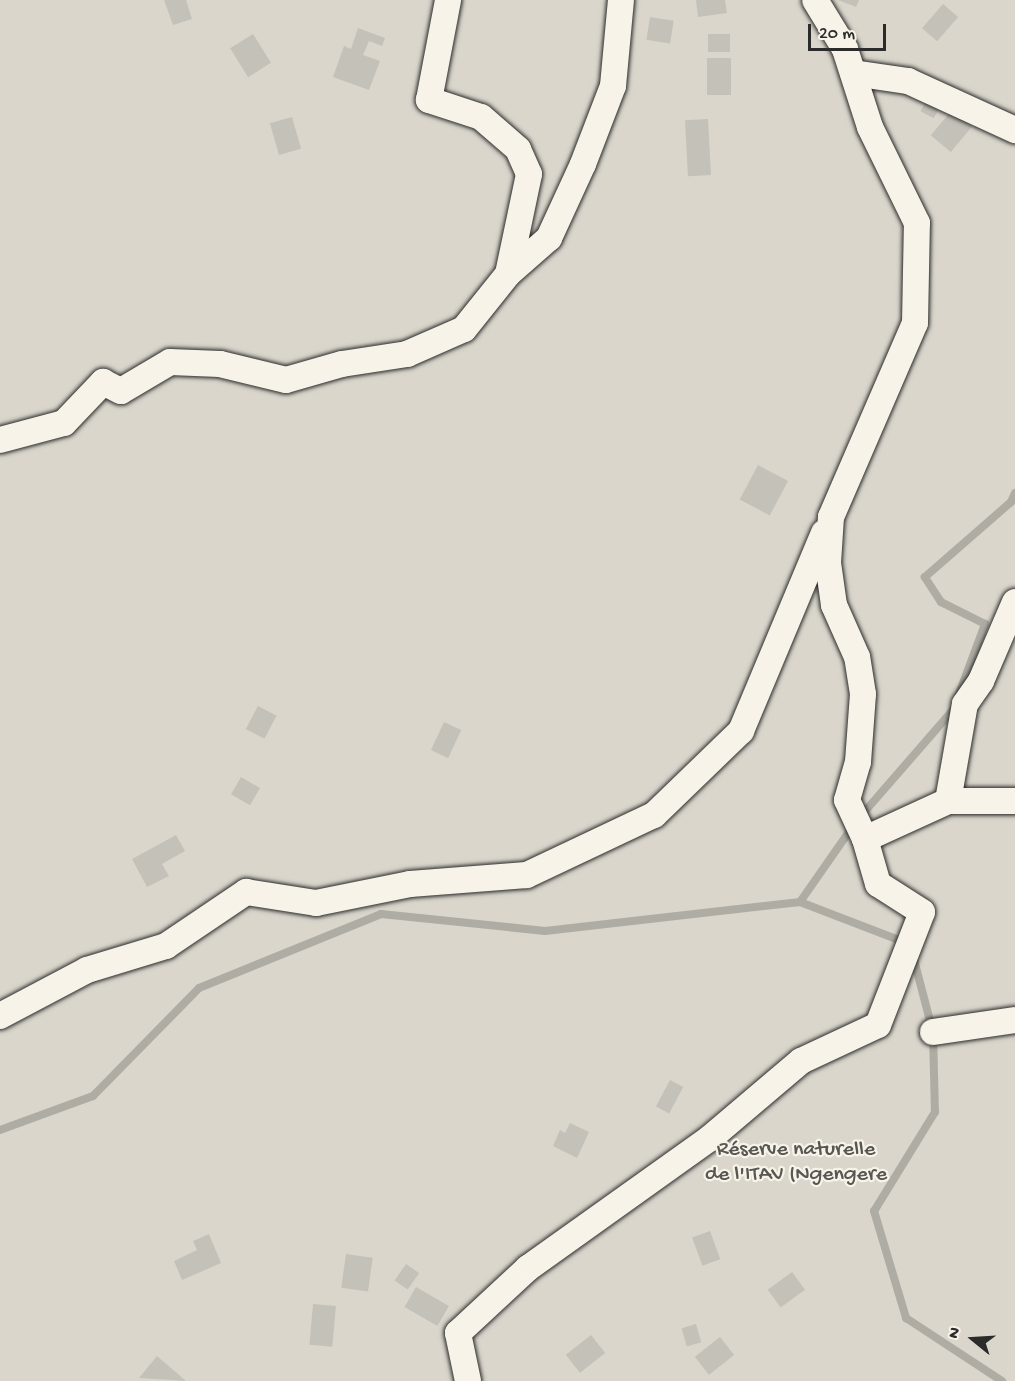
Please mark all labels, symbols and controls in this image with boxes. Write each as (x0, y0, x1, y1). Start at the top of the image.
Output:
scale bar (811, 12, 889, 50)
text: 20 m (819, 24, 855, 45)
park label: Réserve naturelle de l'ITAV (Ngengere (705, 1137, 887, 1188)
north arrow (943, 1309, 1003, 1369)
text: N (945, 1325, 966, 1341)

